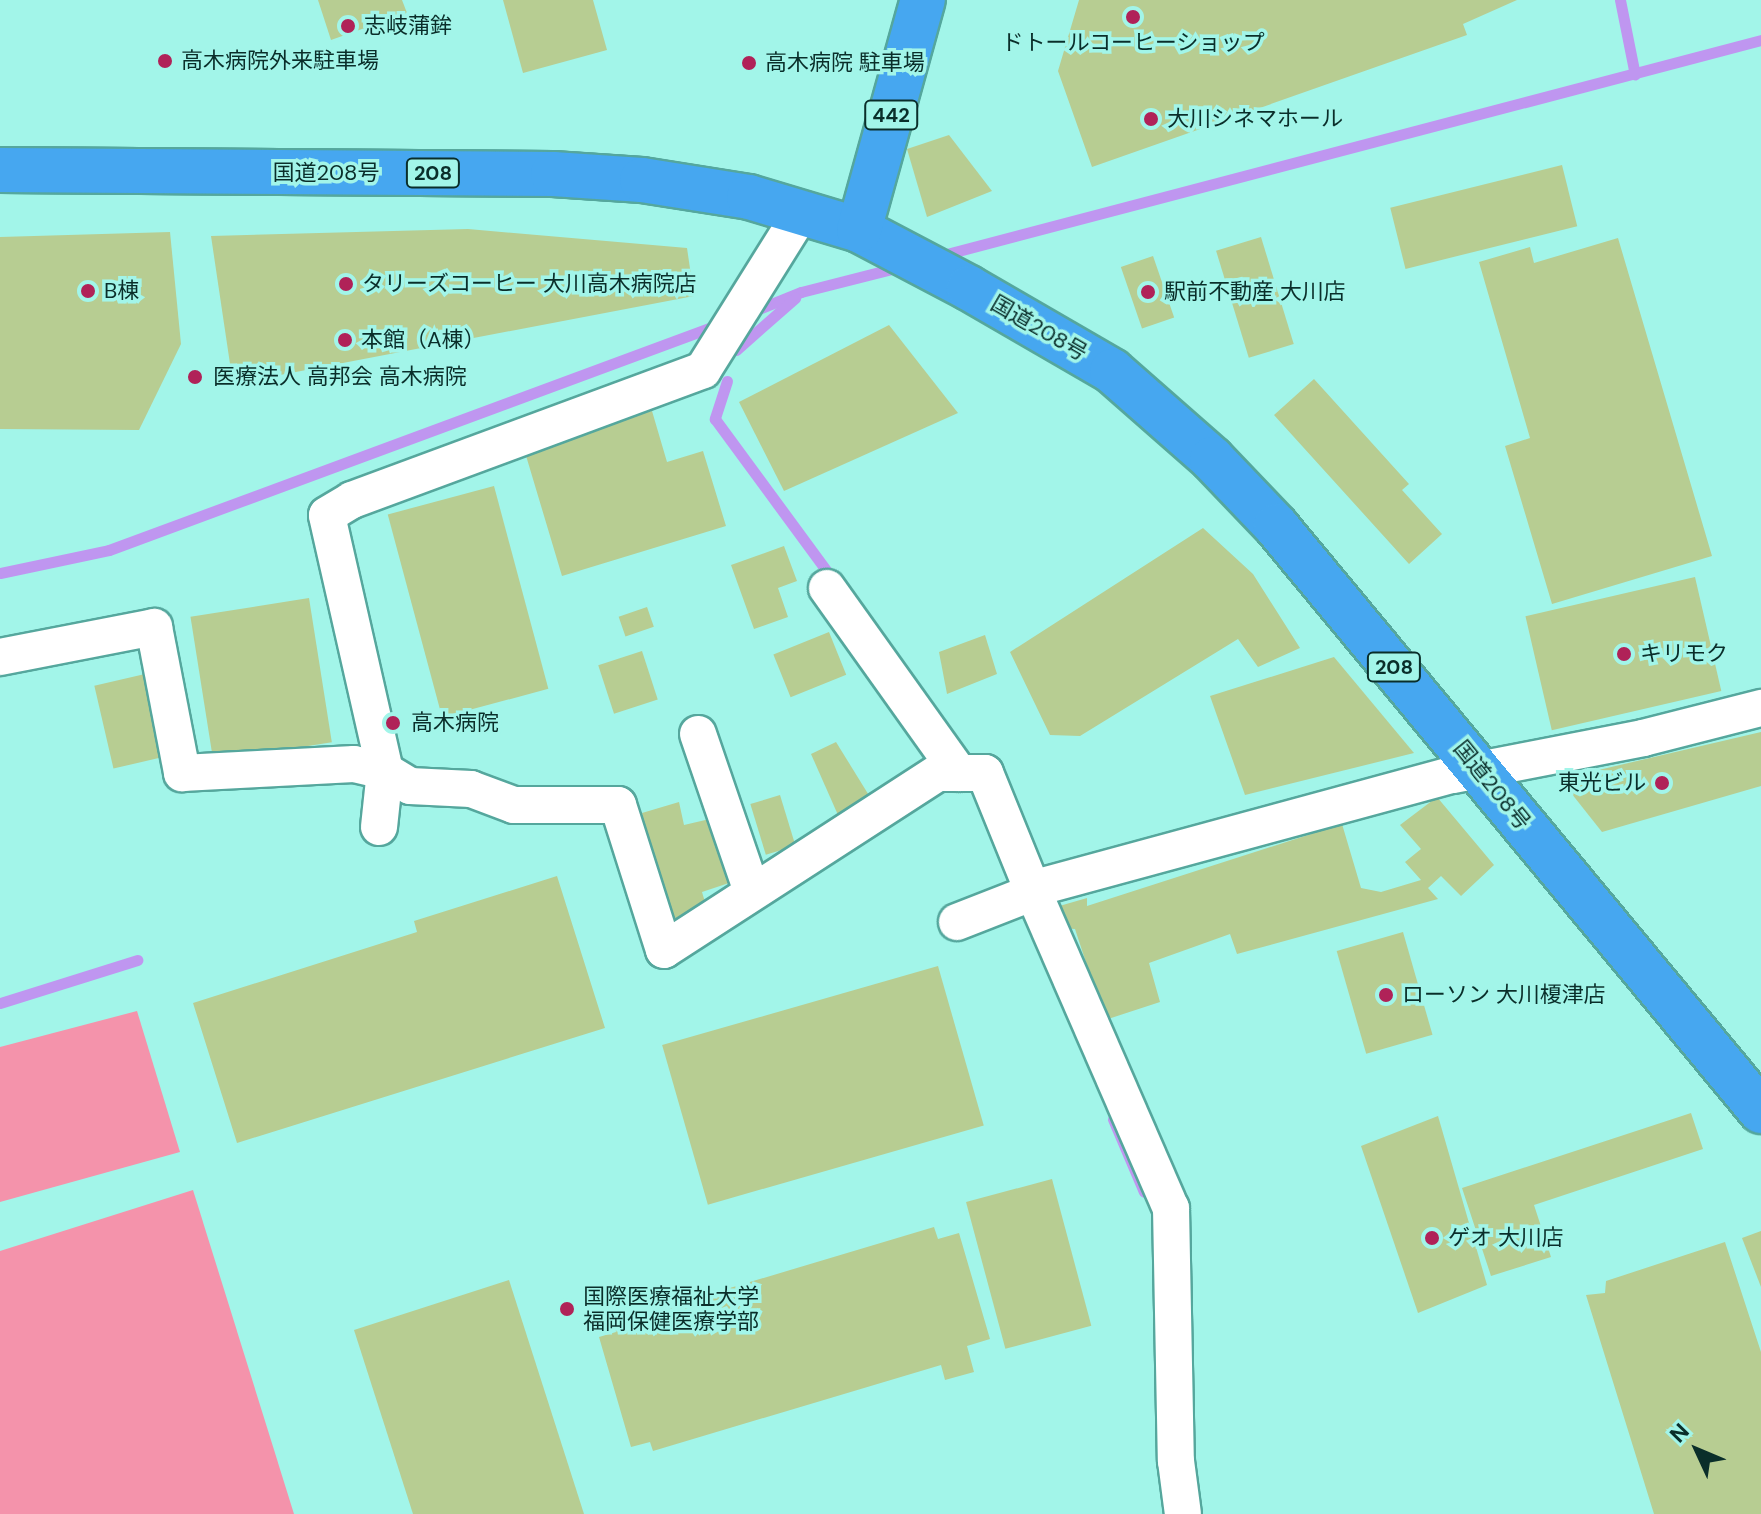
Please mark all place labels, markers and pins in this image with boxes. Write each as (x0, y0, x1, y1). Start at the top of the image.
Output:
marker: ドトールコーヒーショップ (1124, 8, 1142, 26)
place label: 志岐蒲鉾 (364, 13, 452, 39)
marker: 志岐蒲鉾 (339, 17, 357, 35)
place label: ドトールコーヒーショップ (1001, 30, 1265, 56)
place label: 高木病院外来駐車場 (181, 48, 379, 74)
place label: 高木病院 駐車場 (765, 50, 925, 76)
marker: 高木病院外来駐車場 (156, 52, 174, 70)
marker: 高木病院 駐車場 (740, 54, 758, 72)
place label: 大川シネマホール (1167, 106, 1343, 132)
marker: 大川シネマホール (1142, 110, 1160, 128)
place label: タリーズコーヒー 大川高木病院店 (362, 271, 698, 297)
marker: タリーズコーヒー 大川高木病院店 (337, 275, 355, 293)
place label: B棟 (104, 278, 139, 304)
place label: 駅前不動産 大川店 (1164, 279, 1346, 305)
marker: B棟 (79, 282, 97, 300)
marker: 駅前不動産 大川店 (1139, 283, 1157, 301)
place label: 本館（A棟） (361, 327, 486, 353)
marker: 本館（A棟） (336, 331, 354, 349)
place label: 医療法人 高邦会 高木病院 (213, 364, 467, 390)
marker: 医療法人 高邦会 高木病院 (184, 366, 206, 388)
place label: キリモク (1640, 641, 1728, 667)
marker: キリモク (1615, 645, 1633, 663)
place label: 高木病院 (411, 710, 499, 736)
marker: 高木病院 (382, 712, 404, 734)
place label: 東光ビル (1558, 770, 1646, 796)
marker: 東光ビル (1653, 774, 1671, 792)
place label: ローソン 大川榎津店 (1402, 982, 1606, 1008)
marker: ローソン 大川榎津店 (1377, 986, 1395, 1004)
place label: ゲオ 大川店 (1448, 1225, 1564, 1251)
marker: ゲオ 大川店 (1423, 1229, 1441, 1247)
place label: 国際医療福祉大学 福岡保健医療学部 (583, 1283, 759, 1334)
marker: 国際医療福祉大学 福岡保健医療学部 (558, 1300, 576, 1318)

